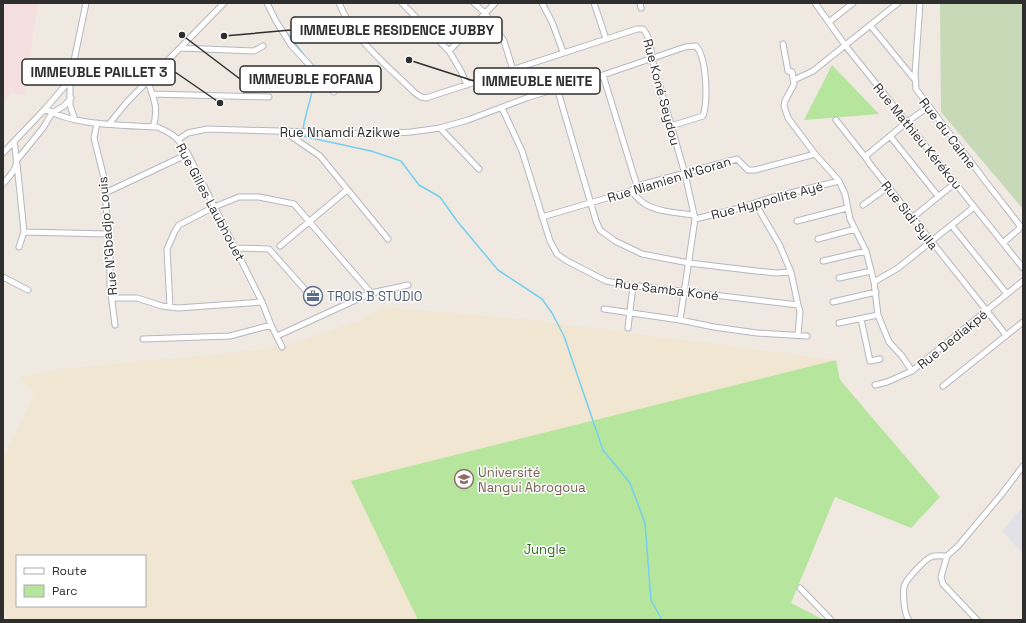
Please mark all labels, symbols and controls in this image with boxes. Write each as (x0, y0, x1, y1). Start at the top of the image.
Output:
callout: IMMEUBLE RESIDENCE JUBBY (291, 17, 502, 43)
text: IMMEUBLE RESIDENCE JUBBY (300, 21, 494, 39)
street label: Rue Koné Seydou (639, 37, 684, 147)
callout: IMMEUBLE PAILLET 3 (22, 59, 175, 85)
text: IMMEUBLE PAILLET 3 (31, 63, 167, 81)
callout: IMMEUBLE FOFANA (240, 66, 381, 92)
callout: IMMEUBLE NEITE (474, 68, 600, 94)
text: IMMEUBLE FOFANA (249, 70, 373, 88)
text: IMMEUBLE NEITE (482, 72, 593, 90)
street label: Rue Mathieu Kérékou (869, 80, 966, 193)
street label: Rue du Calme (915, 94, 980, 172)
street label: Rue Nnamdi Azikwe (280, 124, 400, 141)
street label: Rue Gilles Laubhouet (172, 140, 249, 264)
street label: Rue Niamien N'Goran (605, 153, 733, 206)
street label: Rue N'Gbadjo Louis (94, 176, 121, 296)
street label: Rue Hyppolite Ayé (709, 177, 825, 224)
street label: Rue Sidi Sylla (877, 177, 942, 254)
street label: Rue Samba Koné (614, 275, 720, 304)
office icon: TROIS B STUDIO (302, 285, 324, 307)
place label: TROIS B STUDIO (327, 288, 422, 305)
street label: Rue Dediakpé (914, 306, 991, 373)
place label: Université Nangui Abrogoua (478, 464, 586, 496)
school or university icon: Université Nangui Abrogoua (453, 468, 475, 490)
park label: Jungle (524, 541, 566, 558)
legend (16, 555, 146, 607)
text: Route (52, 563, 87, 579)
text: Parc (52, 583, 77, 599)

